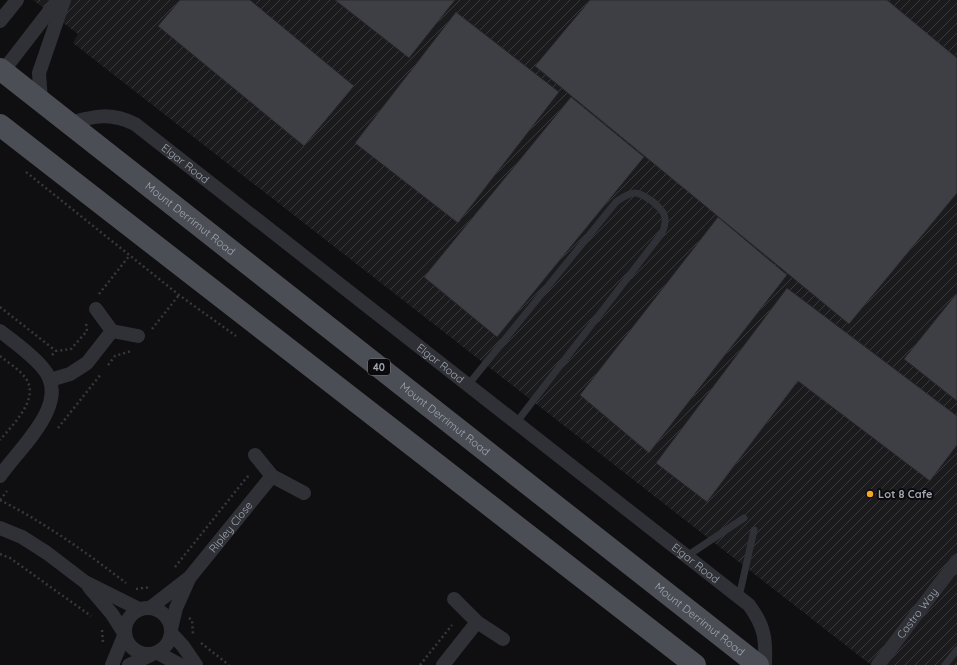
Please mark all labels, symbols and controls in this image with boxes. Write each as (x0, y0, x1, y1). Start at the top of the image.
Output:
street label: Elgar Road (159, 141, 212, 187)
street label: Mount Derrimut Road (142, 179, 238, 258)
street label: Elgar Road (414, 340, 467, 386)
road number: 40 (368, 359, 390, 375)
street label: Mount Derrimut Road (397, 379, 493, 459)
place label: Lot 8 Cafe (878, 487, 933, 501)
marker: Lot 8 Cafe (865, 489, 875, 499)
street label: Ripley Close (206, 499, 256, 555)
street label: Elgar Road (669, 540, 722, 586)
street label: Mount Derrimut Road (652, 579, 747, 659)
street label: Castro Way (894, 585, 941, 641)

